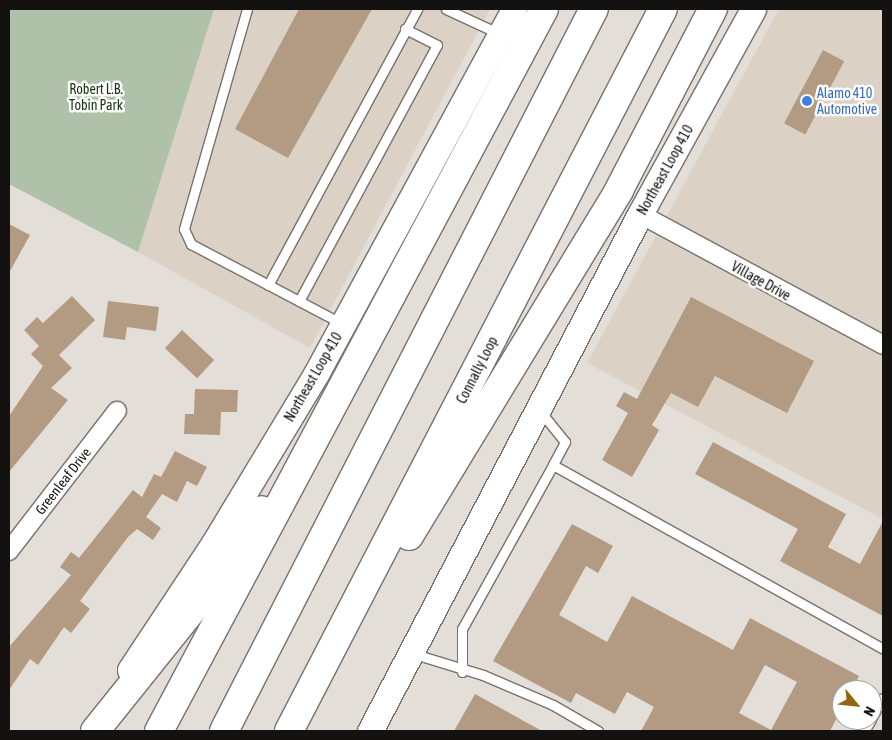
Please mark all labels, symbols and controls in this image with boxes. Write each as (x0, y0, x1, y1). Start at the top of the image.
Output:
park label: Robert L.B. Tobin Park (69, 81, 123, 114)
place label: Alamo 410 Automotive (817, 85, 877, 118)
marker: Alamo 410 Automotive (801, 95, 813, 107)
street label: Northeast Loop 410 (633, 122, 697, 218)
street label: Village Drive (728, 258, 794, 304)
street label: Northeast Loop 410 (281, 329, 345, 425)
street label: Connally Loop (453, 334, 501, 406)
street label: Greenleaf Drive (32, 444, 94, 518)
north arrow (832, 680, 882, 730)
text: N (860, 704, 878, 719)

